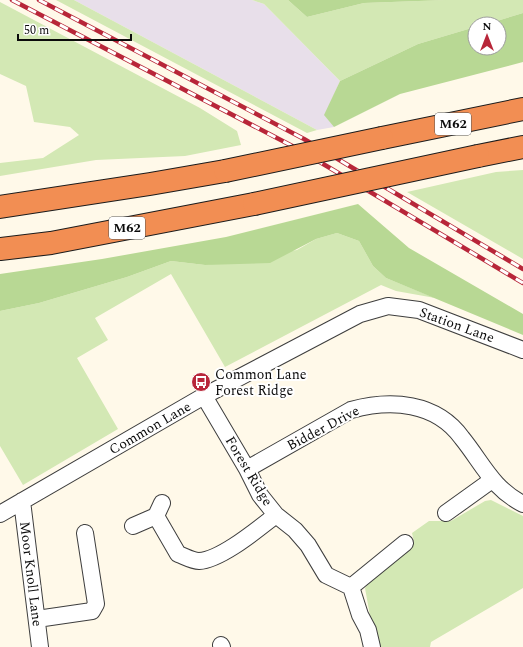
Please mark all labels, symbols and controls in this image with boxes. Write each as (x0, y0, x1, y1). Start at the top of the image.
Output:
scale bar (18, 16, 131, 42)
north arrow (467, 16, 507, 56)
text: N (483, 18, 492, 35)
text: 50 m (24, 21, 49, 40)
road number: M62 (435, 113, 471, 135)
road number: M62 (109, 217, 145, 239)
street label: Station Lane (417, 302, 498, 348)
place label: Common Lane Forest Ridge (215, 364, 307, 401)
bus stop icon: Common Lane Forest Ridge (190, 371, 212, 393)
street label: Common Lane (105, 396, 195, 460)
street label: Bidder Drive (283, 400, 363, 456)
street label: Forest Ridge (220, 432, 278, 510)
street label: Moor Knoll Lane (14, 520, 48, 628)

